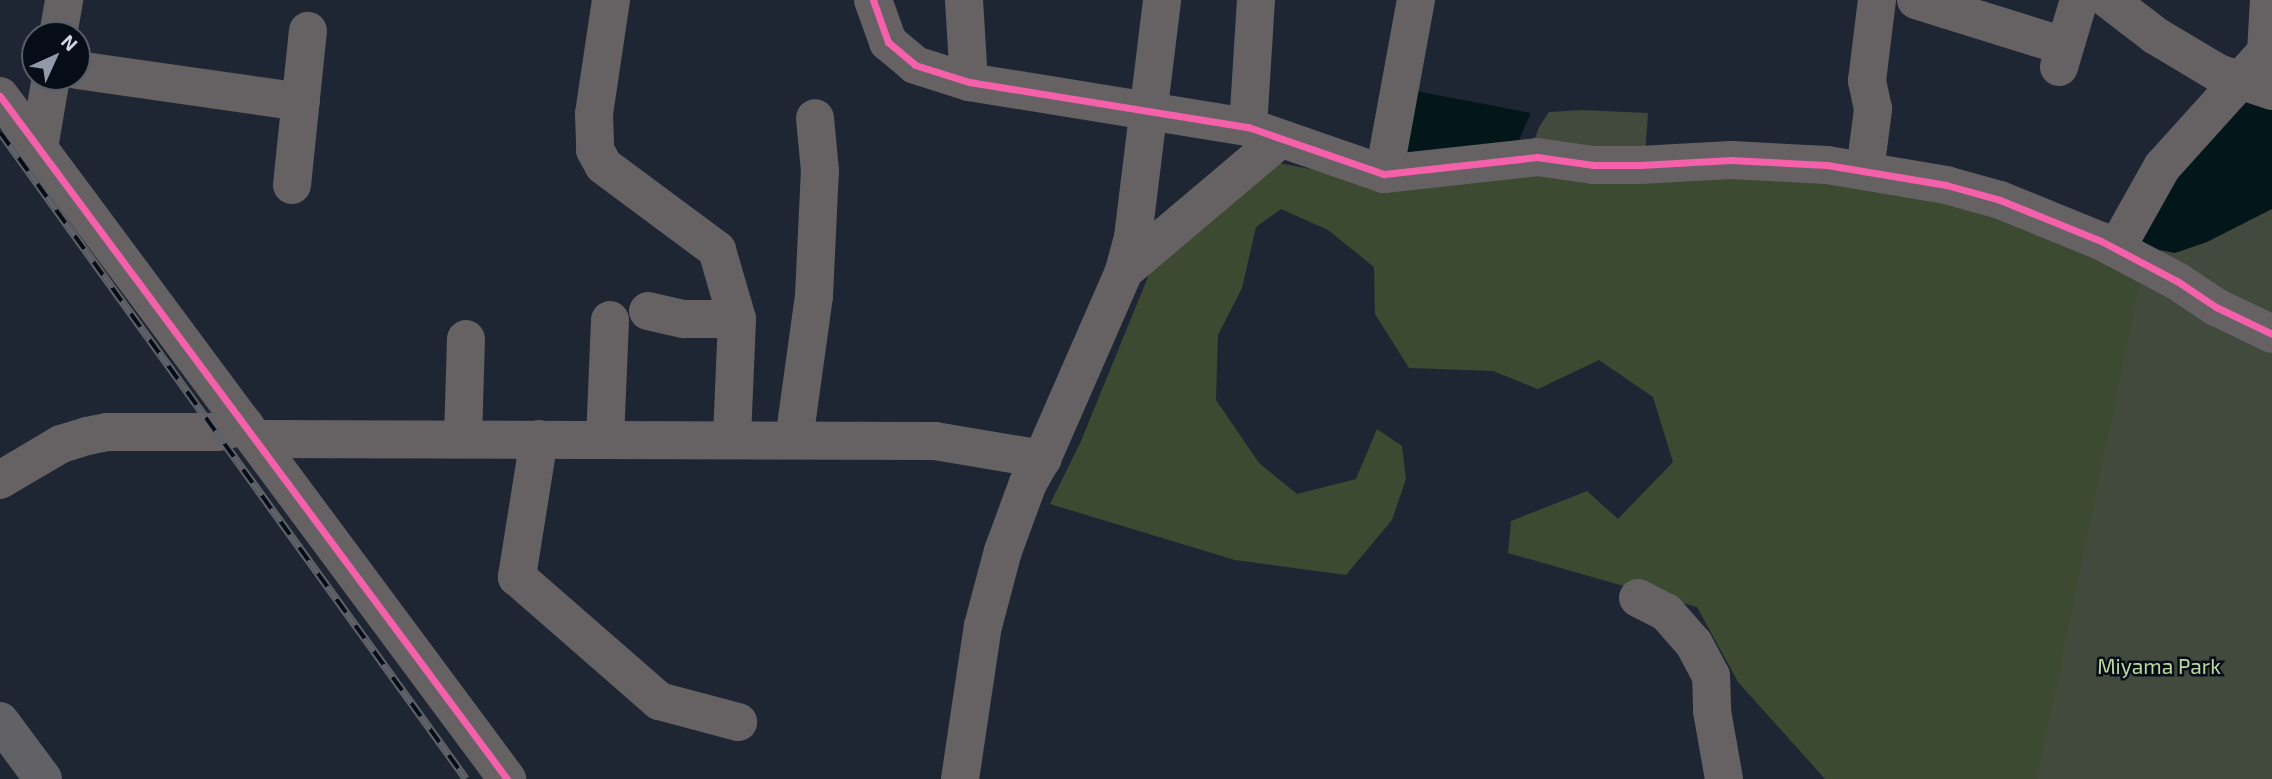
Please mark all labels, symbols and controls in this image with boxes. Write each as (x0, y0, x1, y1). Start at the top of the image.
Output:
north arrow (21, 21, 91, 91)
text: N (57, 29, 83, 55)
park label: Miyama Park (2097, 653, 2221, 679)

